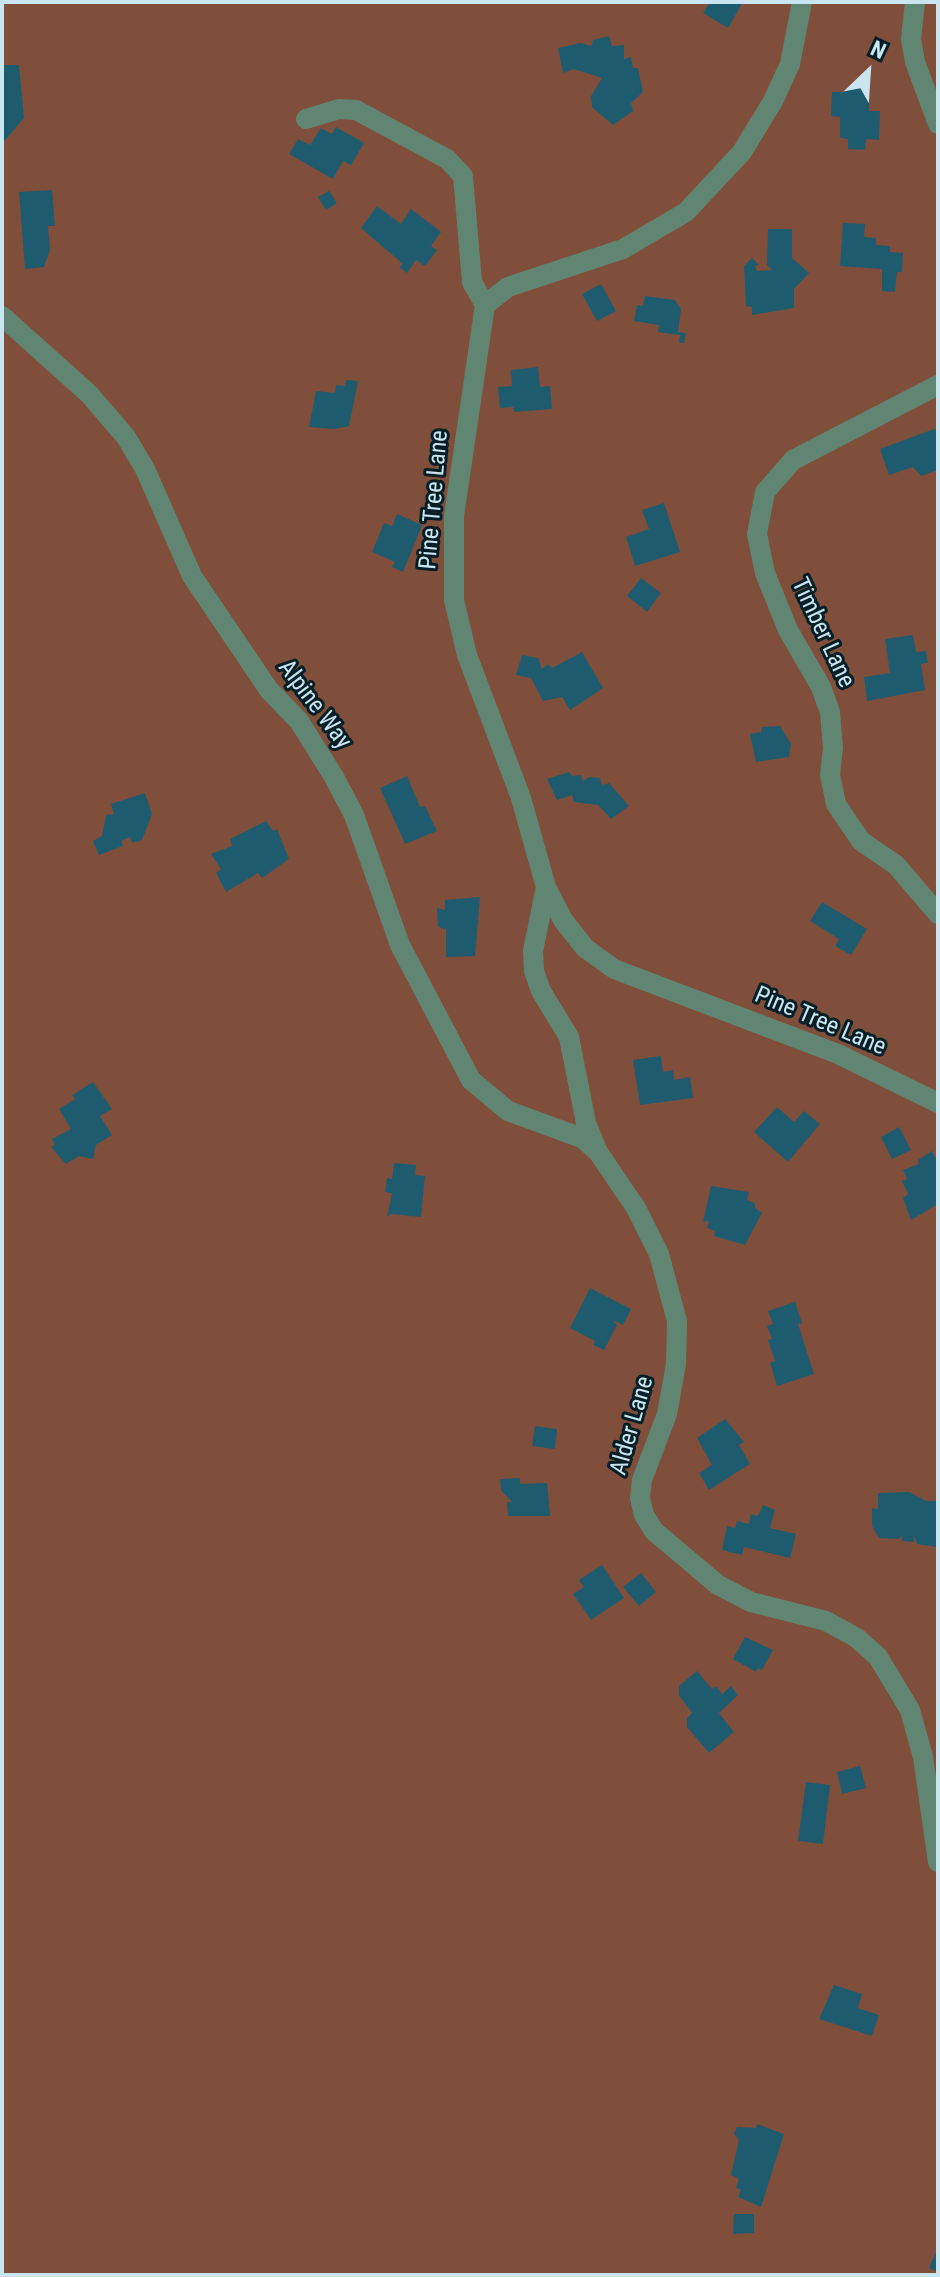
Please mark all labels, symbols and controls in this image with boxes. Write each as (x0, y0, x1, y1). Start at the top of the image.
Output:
north arrow (828, 32, 908, 112)
text: N (867, 36, 890, 64)
street label: Pine Tree Lane (415, 429, 455, 571)
street label: Timber Lane (784, 574, 860, 692)
street label: Alpine Way (271, 655, 357, 755)
street label: Pine Tree Lane (750, 981, 890, 1063)
street label: Alder Lane (605, 1373, 661, 1479)

